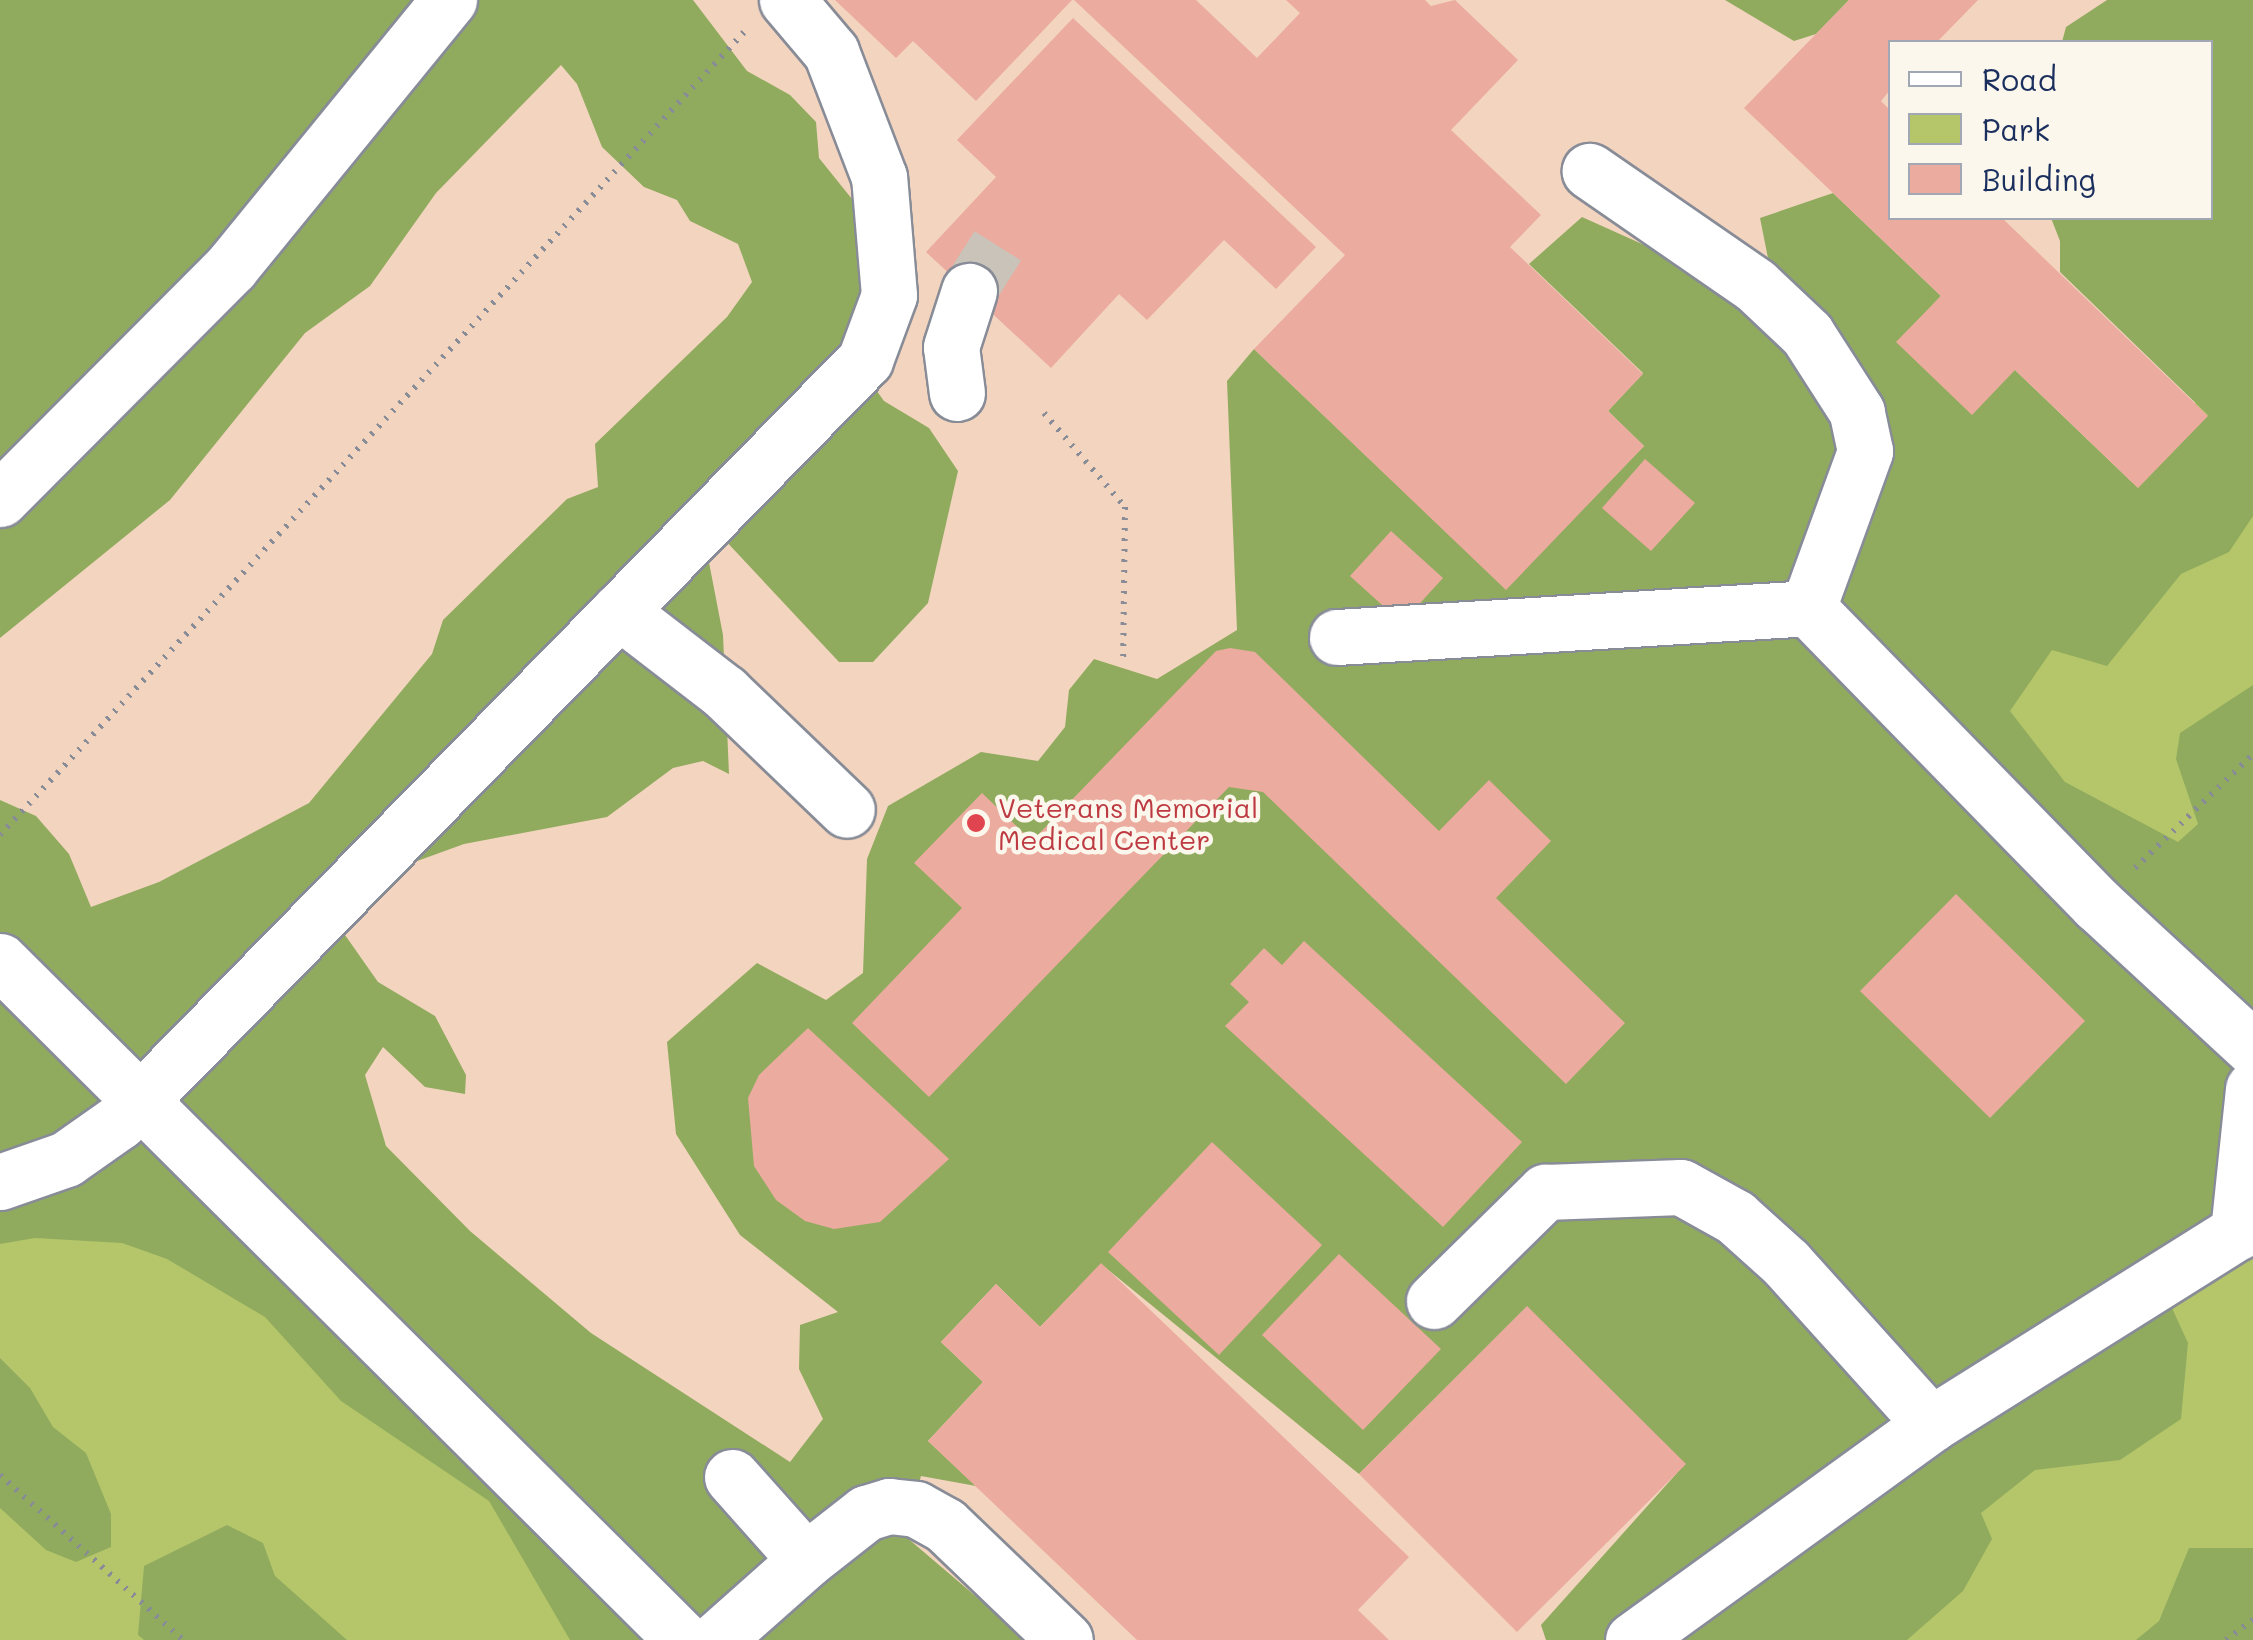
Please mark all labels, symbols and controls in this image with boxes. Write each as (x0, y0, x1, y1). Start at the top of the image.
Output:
legend (1888, 40, 2213, 220)
text: Road (1982, 59, 2057, 99)
text: Park (1982, 109, 2050, 149)
text: Building (1982, 159, 2096, 199)
place label: Veterans Memorial Medical Center (998, 790, 1258, 856)
marker: Veterans Memorial Medical Center (963, 810, 989, 836)

